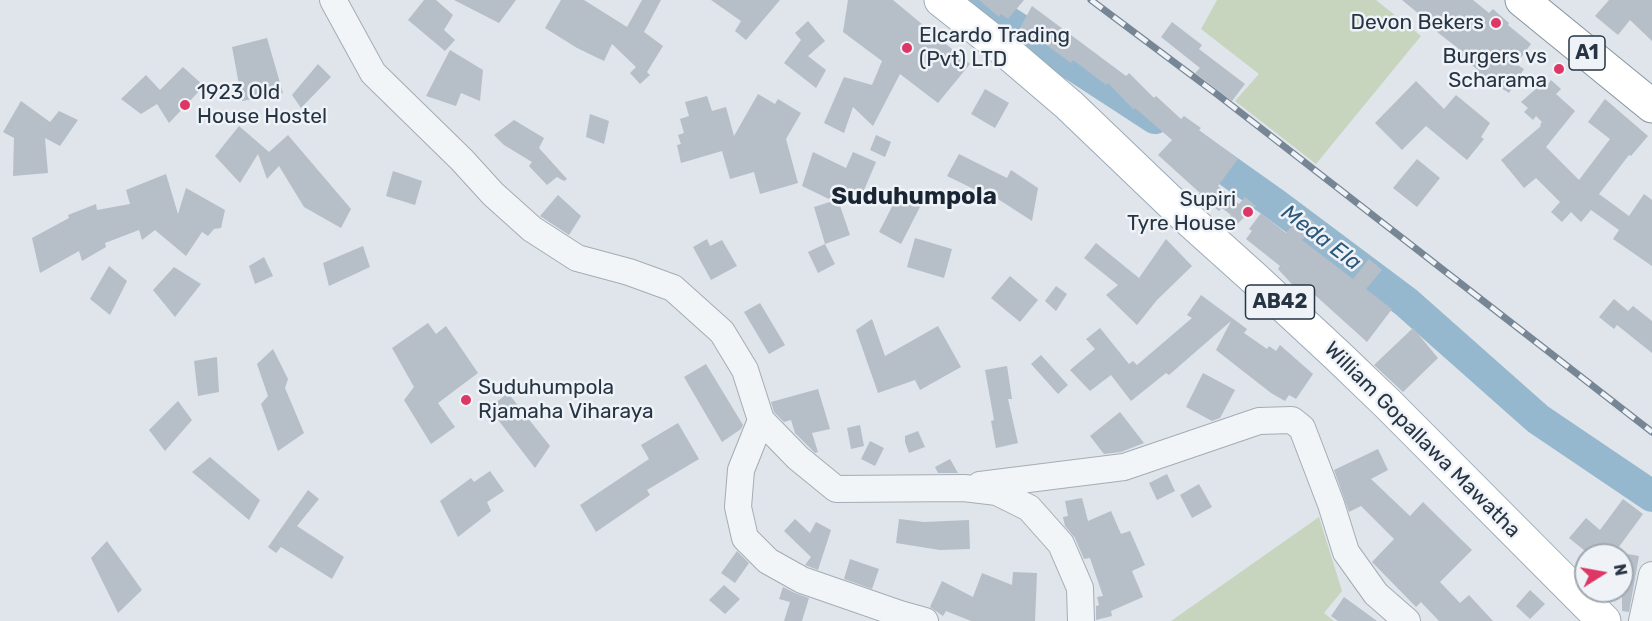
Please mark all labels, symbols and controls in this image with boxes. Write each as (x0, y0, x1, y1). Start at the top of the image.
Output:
place label: Devon Bekers (1350, 10, 1484, 36)
marker: Devon Bekers (1489, 16, 1503, 30)
place label: Elcardo Trading (Pvt) LTD (919, 23, 1070, 73)
road number: A1 (1569, 36, 1605, 70)
marker: Elcardo Trading (Pvt) LTD (900, 41, 914, 55)
place label: Burgers vs Scharama (1442, 44, 1547, 94)
marker: Burgers vs Scharama (1552, 62, 1566, 76)
place label: 1923 Old House Hostel (197, 80, 327, 130)
marker: 1923 Old House Hostel (178, 98, 192, 112)
district label: Suduhumpola (831, 183, 997, 211)
place label: Supiri Tyre House (1127, 187, 1236, 237)
water label: Meda Ela (1276, 200, 1366, 276)
marker: Supiri Tyre House (1241, 205, 1255, 219)
road number: AB42 (1246, 285, 1314, 319)
street label: William Gopallawa Mawatha (1319, 337, 1525, 543)
place label: Suduhumpola Rjamaha Viharaya (478, 375, 654, 425)
marker: Suduhumpola Rjamaha Viharaya (459, 393, 473, 407)
north arrow (1574, 543, 1634, 603)
text: N (1610, 562, 1631, 577)

